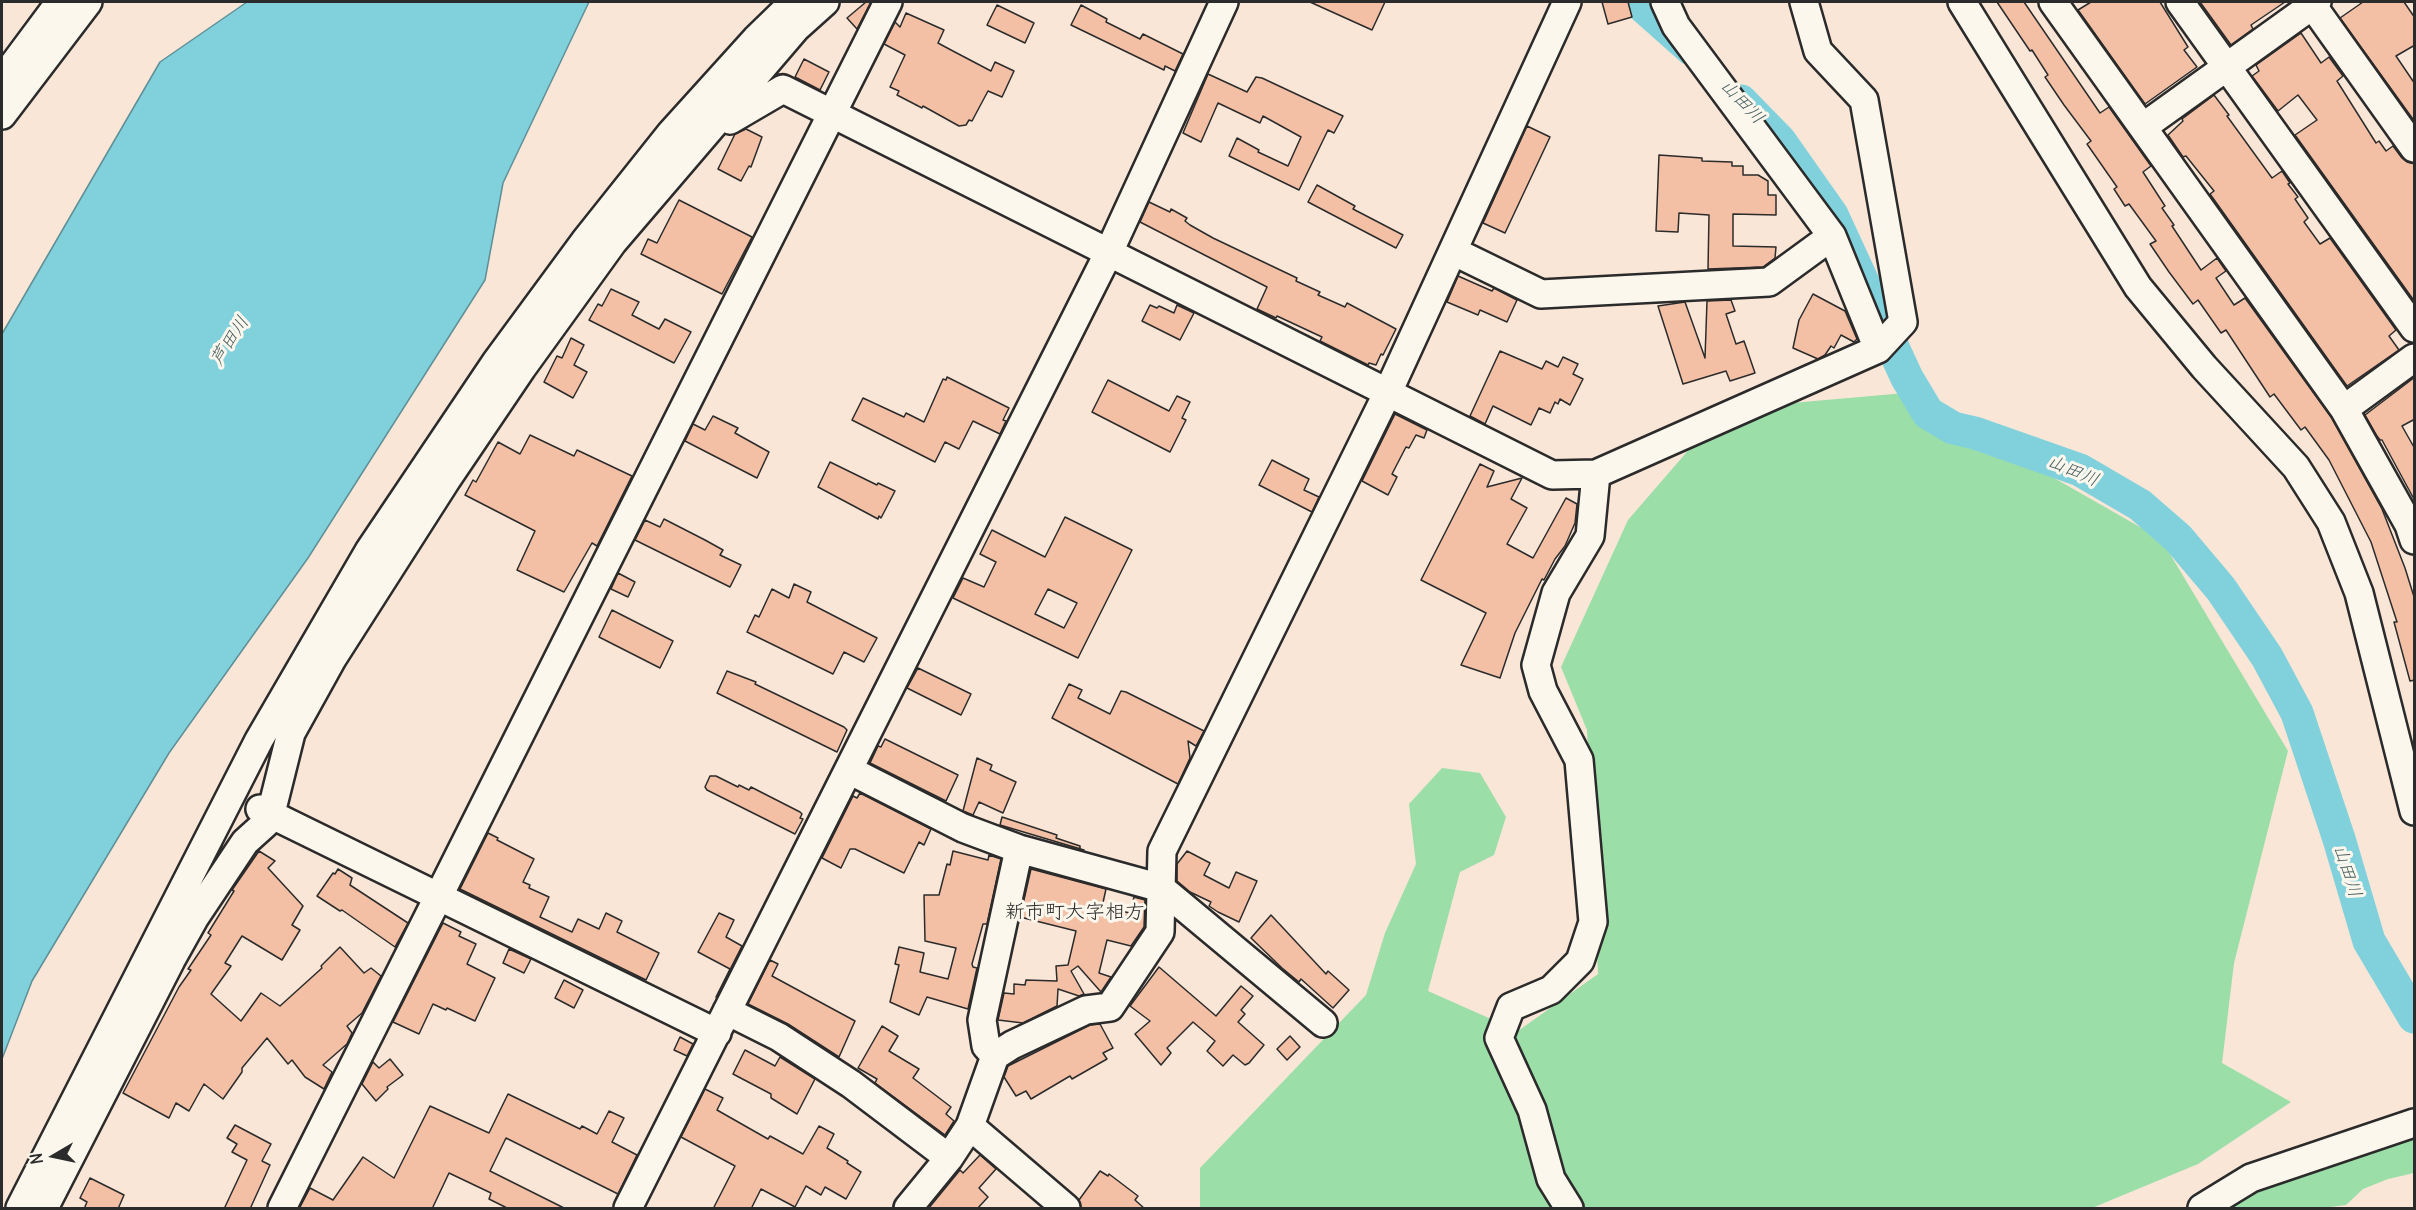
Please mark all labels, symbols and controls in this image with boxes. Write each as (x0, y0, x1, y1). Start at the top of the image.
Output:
water label: 山田川 (1715, 75, 1769, 129)
water label: 芦田川 (206, 312, 254, 370)
water label: 山田川 (2044, 451, 2102, 491)
water label: 山田川 (2328, 842, 2366, 900)
district label: 新市町大字相方 (1005, 900, 1145, 924)
north arrow (24, 1126, 84, 1186)
text: N (25, 1152, 47, 1166)

